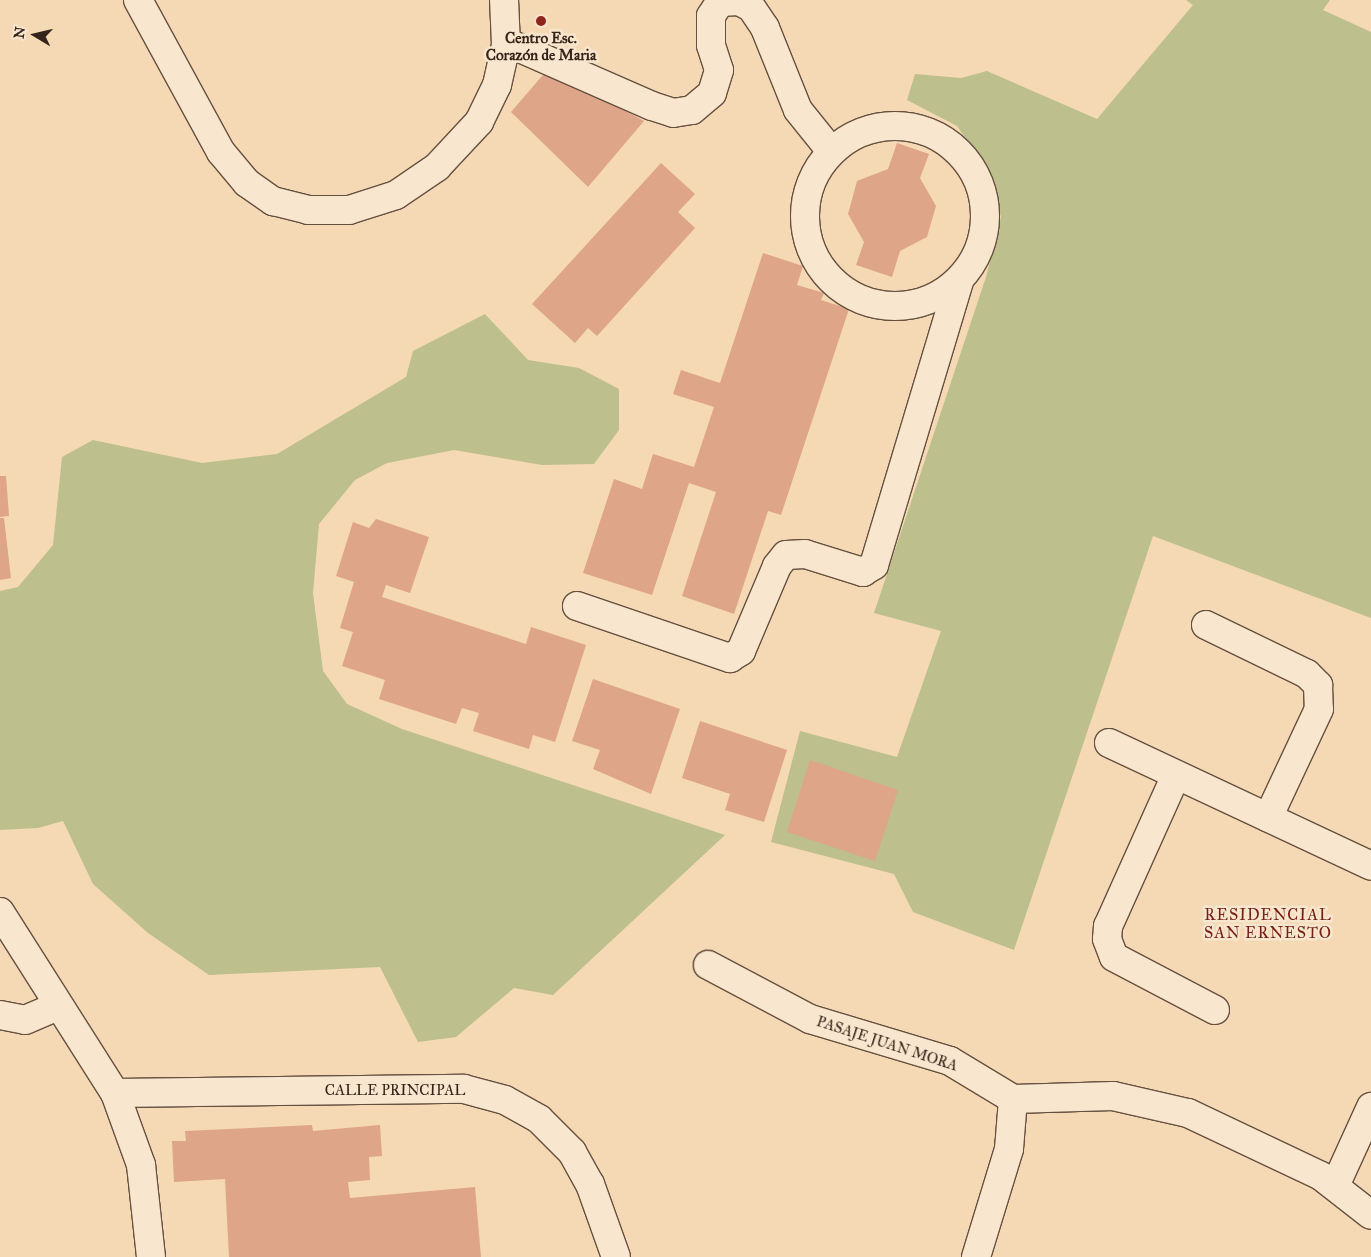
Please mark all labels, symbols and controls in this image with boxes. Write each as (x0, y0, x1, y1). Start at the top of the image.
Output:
north arrow (10, 10, 60, 60)
marker: Centro Esc. Corazón de Maria (535, 15, 547, 27)
text: N (10, 25, 29, 40)
place label: Centro Esc. Corazón de Maria (486, 29, 596, 64)
district label: RESIDENCIAL SAN ERNESTO (1203, 905, 1333, 943)
street label: PASAJE JUAN MORA (814, 1013, 960, 1075)
street label: CALLE PRINCIPAL (325, 1082, 465, 1100)

